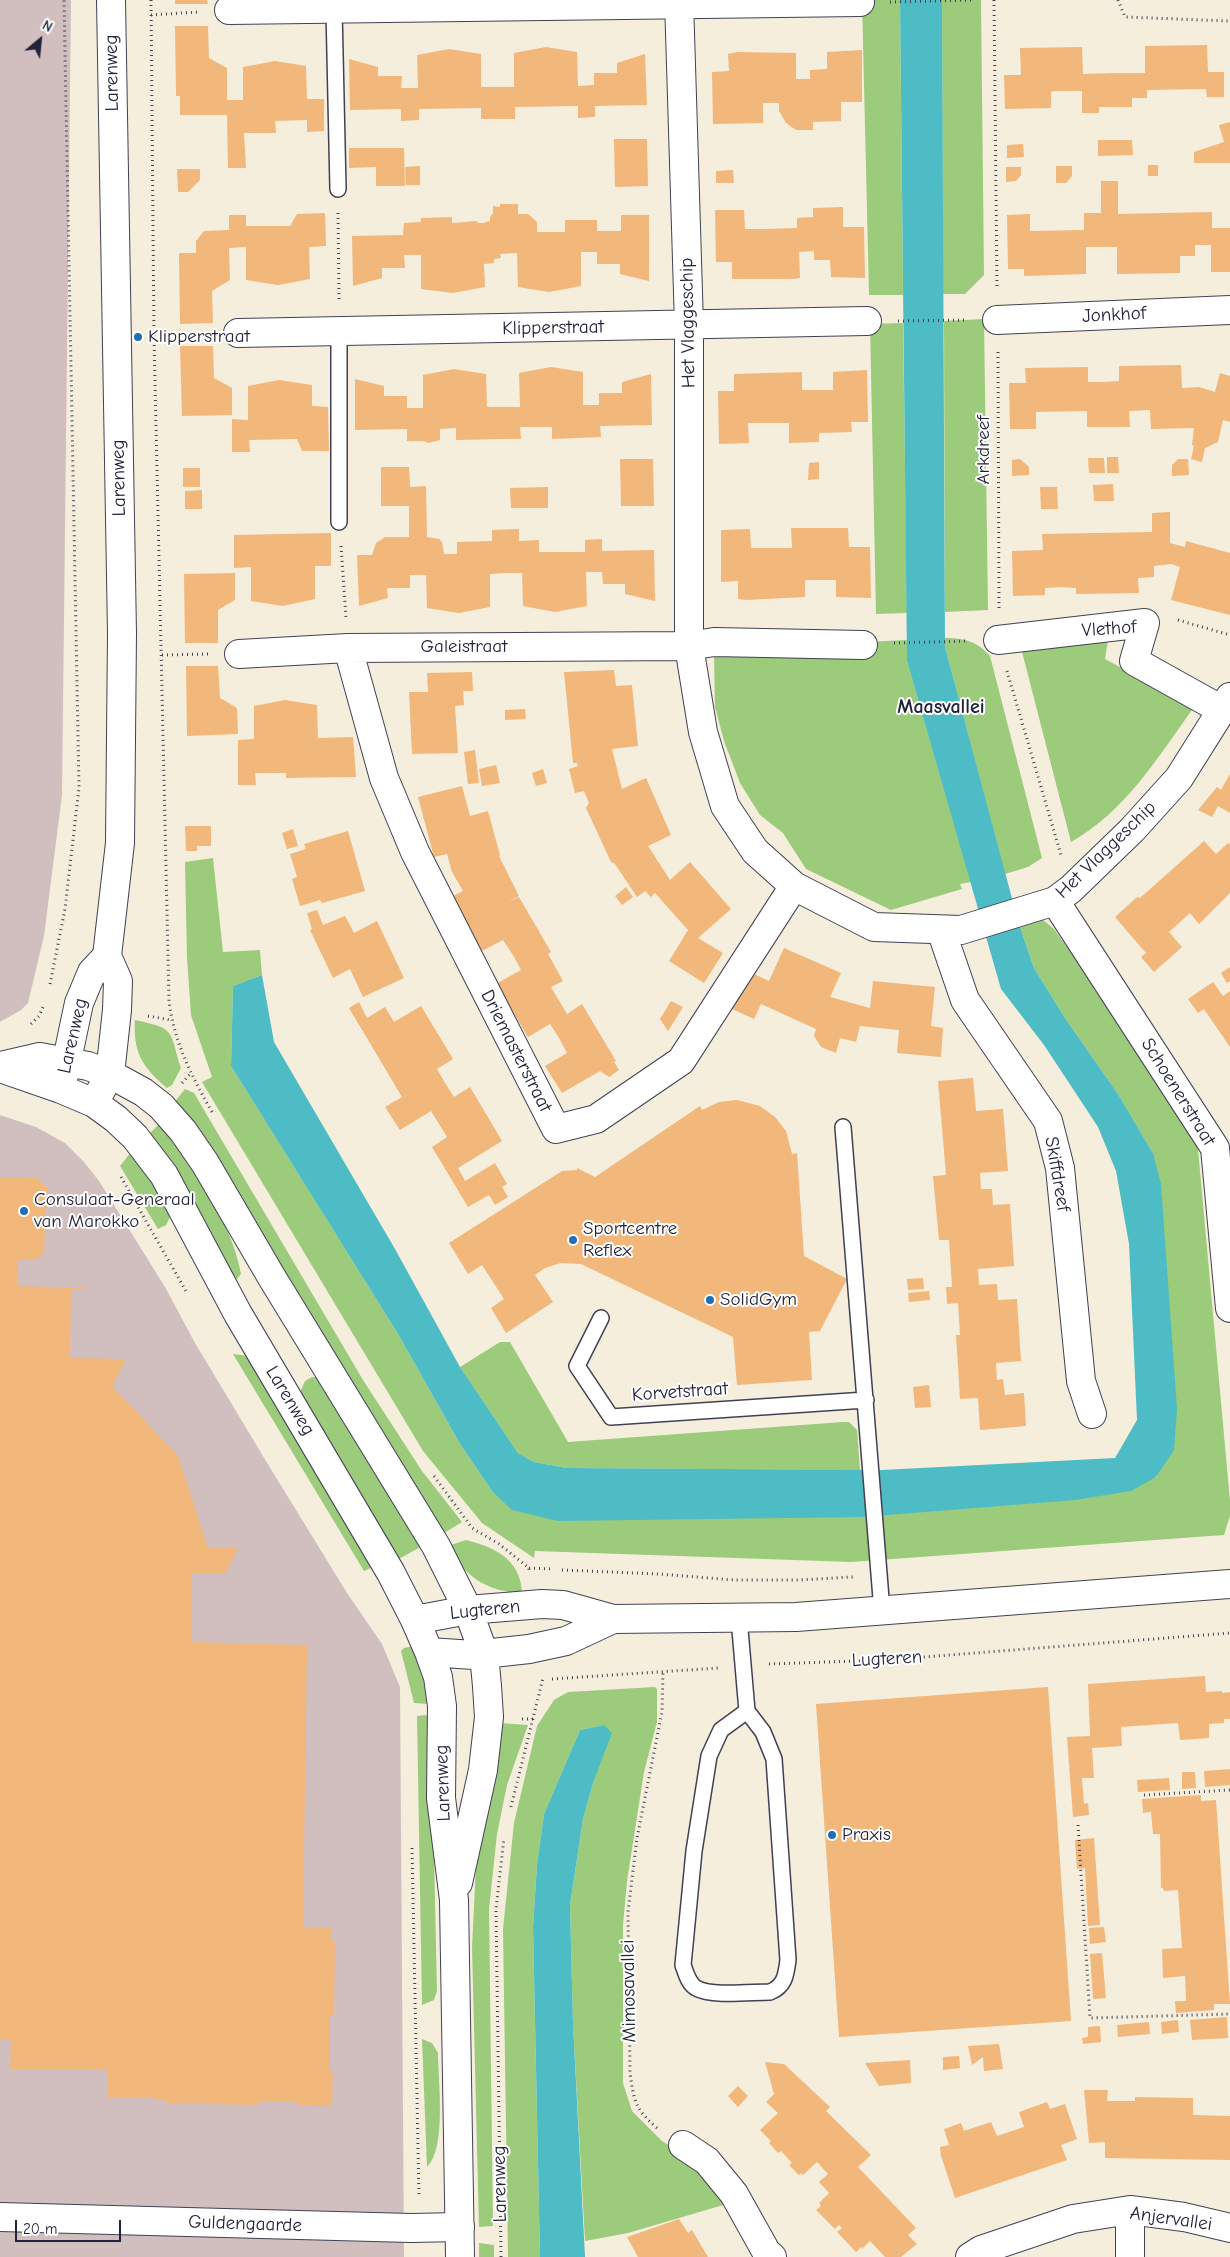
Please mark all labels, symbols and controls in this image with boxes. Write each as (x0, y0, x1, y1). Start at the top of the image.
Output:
north arrow (15, 15, 65, 65)
text: N (39, 17, 55, 36)
street label: Larenweg (100, 34, 124, 112)
street label: Het Vlaggeschip (675, 258, 701, 388)
street label: Jonkhof (1081, 302, 1147, 328)
street label: Klipperstraat (502, 316, 604, 340)
place label: Klipperstraat (148, 326, 250, 348)
marker: Klipperstraat (132, 331, 144, 343)
street label: Arkdreef (973, 416, 995, 484)
street label: Larenweg (107, 439, 131, 517)
street label: Vlethof (1081, 616, 1137, 642)
street label: Galeistraat (421, 636, 507, 658)
district label: Maasvallei (897, 695, 985, 719)
street label: Het Vlaggeschip (1051, 796, 1161, 904)
street label: Driemasterstraat (475, 986, 557, 1116)
street label: Larenweg (53, 996, 93, 1076)
street label: Schoenerstraat (1136, 1034, 1220, 1150)
street label: Skiffdreef (1039, 1135, 1075, 1213)
place label: Consulaat-Generaal van Marokko (34, 1189, 195, 1233)
marker: Consulaat-Generaal van Marokko (18, 1205, 30, 1217)
place label: Sportcentre Reflex (583, 1218, 677, 1262)
marker: Sportcentre Reflex (567, 1234, 579, 1246)
place label: SolidGym (720, 1289, 797, 1311)
marker: SolidGym (704, 1294, 716, 1306)
street label: Larenweg (260, 1362, 320, 1440)
street label: Korvetstraat (631, 1377, 729, 1407)
street label: Lugteren (449, 1595, 521, 1625)
street label: Lugteren (851, 1646, 923, 1672)
street label: Larenweg (430, 1744, 456, 1822)
place label: Praxis (842, 1824, 891, 1846)
marker: Praxis (826, 1829, 838, 1841)
street label: Mimosavallei (617, 1939, 641, 2043)
street label: Larenweg (488, 2145, 512, 2223)
street label: Anjervallei (1129, 2202, 1213, 2236)
scale bar (18, 2210, 124, 2242)
street label: Guldengaarde (188, 2211, 302, 2237)
text: 20 m (23, 2220, 57, 2238)

